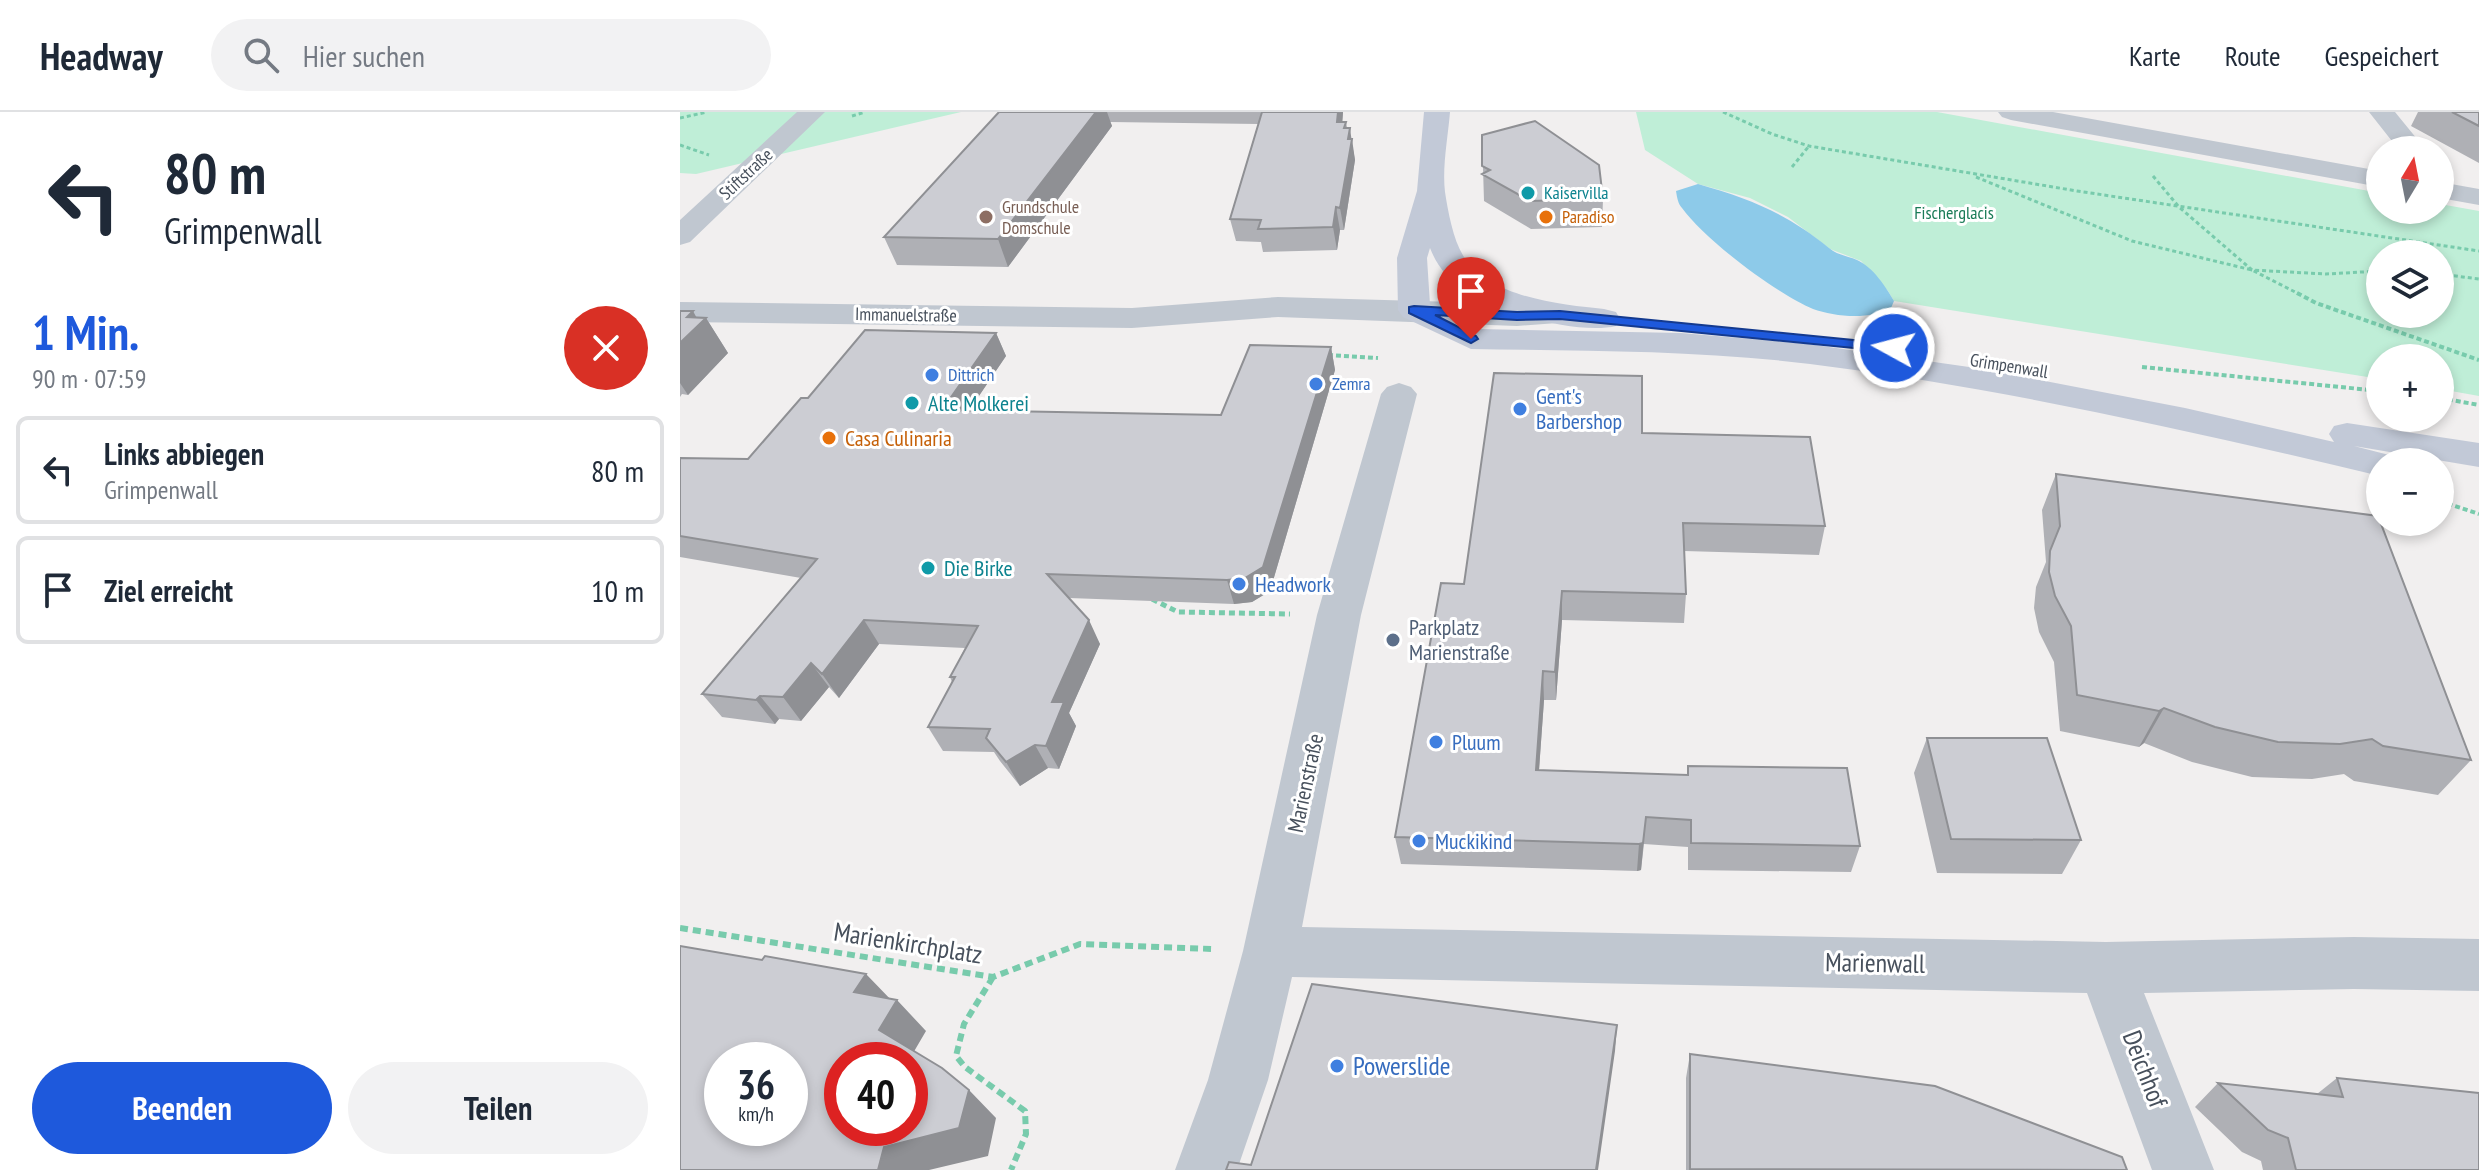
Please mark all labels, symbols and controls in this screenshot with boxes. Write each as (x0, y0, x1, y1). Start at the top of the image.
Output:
search box (211, 19, 771, 91)
text: Headway (40, 31, 163, 80)
icon: search (239, 33, 283, 77)
text: Hier suchen (303, 36, 425, 75)
text: Karte (2129, 37, 2181, 74)
text: Route (2225, 37, 2280, 74)
text: Gespeichert (2324, 37, 2439, 74)
north arrow (2366, 136, 2454, 224)
map controls (2366, 136, 2454, 536)
text: 80 m (164, 137, 266, 209)
street label: Stiftstraße (714, 143, 777, 204)
icon: left (32, 144, 136, 248)
place label: Kaiservilla (1544, 181, 1609, 204)
marker: Kaiservilla (1519, 184, 1537, 202)
place label: Grundschule Domschule (1002, 195, 1079, 239)
park label: Fischerglacis (1914, 201, 1994, 224)
place label: Paradiso (1562, 205, 1615, 228)
text: Grimpenwall (164, 207, 322, 254)
marker: Grundschule Domschule (977, 208, 995, 226)
marker: Paradiso (1537, 208, 1555, 226)
button: layers (2366, 240, 2454, 328)
pin (1437, 257, 1505, 339)
icon: arrive (1449, 269, 1493, 313)
text: 1 Min. (32, 301, 139, 363)
street label: Immanuelstraße (855, 302, 957, 327)
button: close (564, 306, 648, 390)
position arrow (1852, 306, 1936, 390)
button: + (2366, 344, 2454, 432)
street label: Grimpenwall (1968, 348, 2051, 383)
text: 90 m · 07:59 (32, 362, 147, 395)
place label: Dittrich (948, 363, 994, 386)
marker: Dittrich (923, 366, 941, 384)
place label: Zemra (1332, 372, 1370, 395)
marker: Zemra (1307, 375, 1325, 393)
place label: Gent's Barbershop (1536, 382, 1622, 435)
place label: Alte Molkerei (928, 389, 1029, 417)
marker: Alte Molkerei (903, 394, 921, 412)
marker: Gent's Barbershop (1511, 400, 1529, 418)
place label: Casa Culinaria (845, 424, 952, 452)
marker: Casa Culinaria (820, 429, 838, 447)
text: Links abbiegen (104, 434, 264, 473)
icon: left (36, 448, 80, 492)
button: − (2366, 448, 2454, 536)
text: 80 m (591, 451, 644, 490)
text: Grimpenwall (104, 473, 218, 506)
place label: Die Birke (944, 554, 1013, 582)
marker: Die Birke (919, 559, 937, 577)
icon: arrive (36, 568, 80, 612)
place label: Headwork (1255, 570, 1332, 598)
text: Ziel erreicht (104, 571, 233, 610)
text: 10 m (591, 571, 644, 610)
marker: Headwork (1230, 575, 1248, 593)
place label: Parkplatz Marienstraße (1409, 613, 1510, 666)
marker: Parkplatz Marienstraße (1384, 631, 1402, 649)
place label: Pluum (1452, 728, 1500, 756)
street label: Marienstraße (1281, 731, 1329, 835)
marker: Pluum (1427, 733, 1445, 751)
place label: Muckikind (1435, 827, 1512, 855)
marker: Muckikind (1410, 832, 1428, 850)
street label: Marienkirchplatz (832, 914, 985, 971)
street label: Marienwall (1825, 945, 1925, 980)
street label: Deichhof (2116, 1026, 2176, 1113)
speed limit sign: 40 (824, 1042, 928, 1146)
place label: Powerslide (1353, 1049, 1450, 1082)
marker: Powerslide (1328, 1057, 1346, 1075)
text: 36 (737, 1058, 775, 1110)
button: Beenden (32, 1062, 332, 1154)
button: Teilen (348, 1062, 648, 1154)
text: km/h (738, 1101, 774, 1127)

